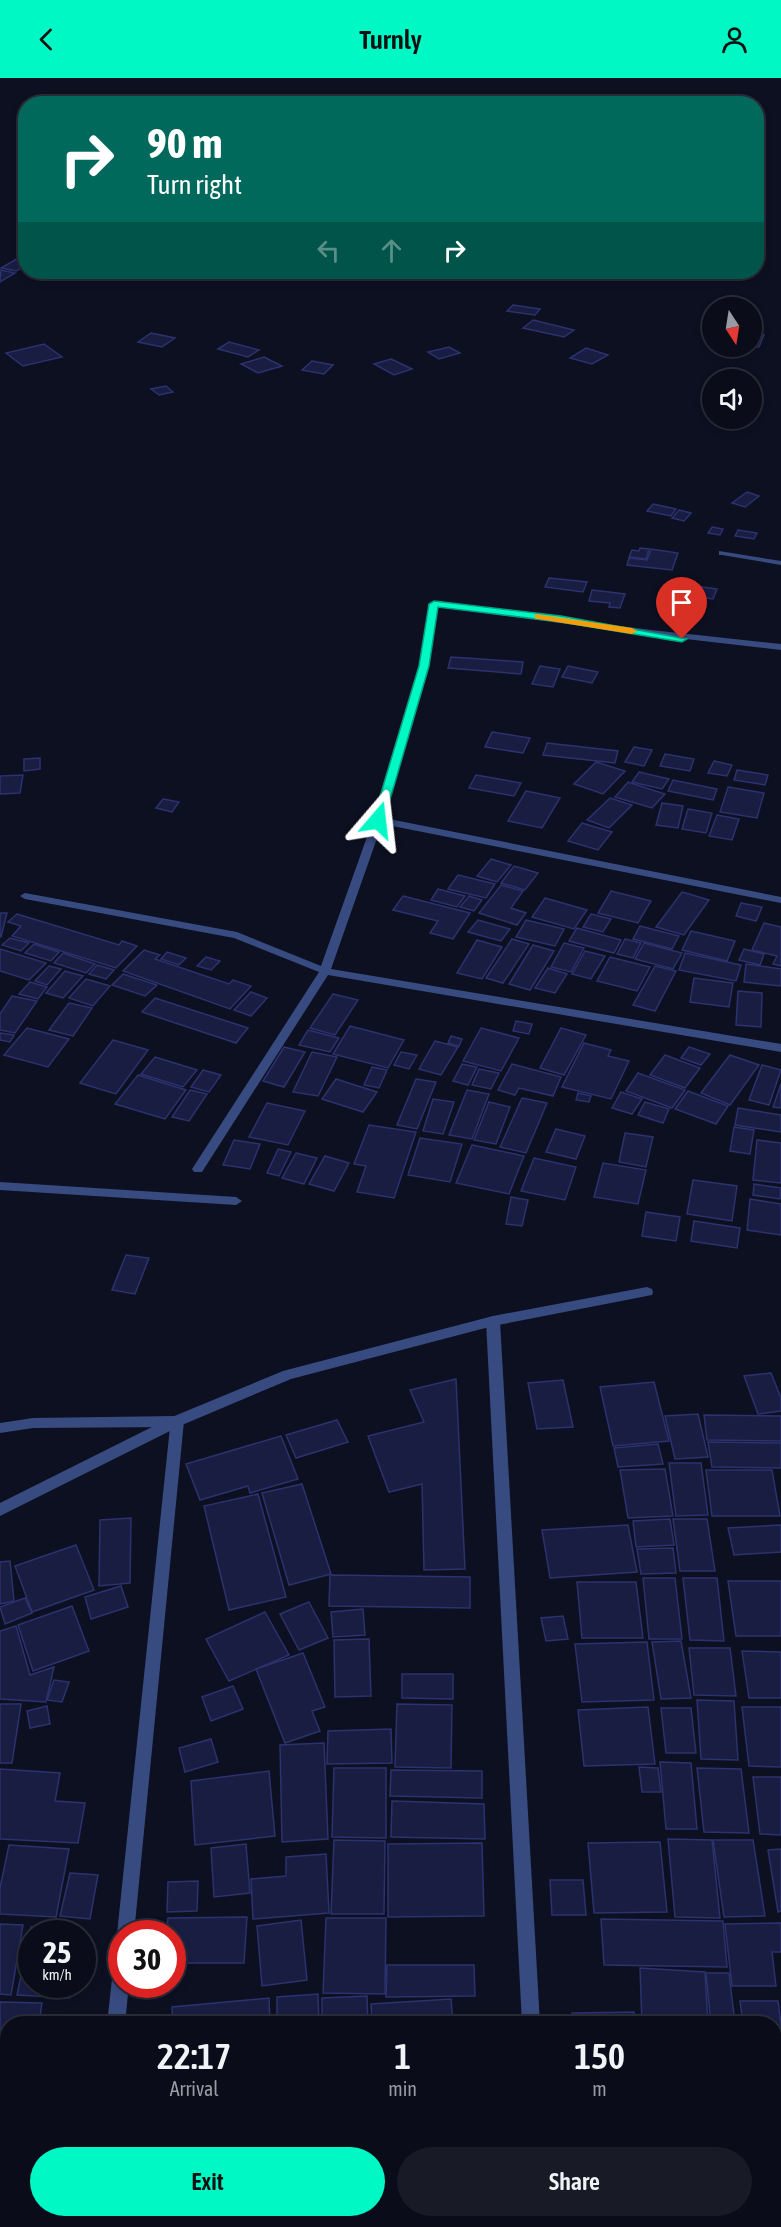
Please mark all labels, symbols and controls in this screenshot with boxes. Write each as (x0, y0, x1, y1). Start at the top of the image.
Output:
icon: back (30, 23, 63, 56)
icon: person (718, 23, 751, 56)
text: Turnly (359, 24, 422, 55)
text: 90 m (147, 119, 222, 167)
icon: right (48, 120, 126, 198)
text: Turn right (147, 169, 242, 200)
icon: left (312, 234, 345, 267)
icon: ahead (375, 234, 408, 267)
icon: right (438, 234, 471, 267)
north arrow (702, 297, 762, 357)
map controls (702, 297, 762, 429)
button: sound (702, 369, 762, 429)
pin (656, 577, 707, 639)
icon: arrive (665, 586, 698, 619)
position arrow (346, 788, 410, 852)
speed limit sign: 30 (108, 1920, 186, 1998)
text: 25 (43, 1935, 71, 1969)
text: km/h (42, 1966, 72, 1983)
text: 22:17 (157, 2035, 231, 2077)
text: 1 (394, 2035, 411, 2077)
text: 150 (574, 2035, 625, 2077)
text: Arrival (170, 2077, 219, 2100)
text: min (388, 2077, 417, 2100)
text: m (592, 2077, 607, 2100)
button: Exit (30, 2147, 385, 2216)
button: Share (397, 2147, 752, 2216)

